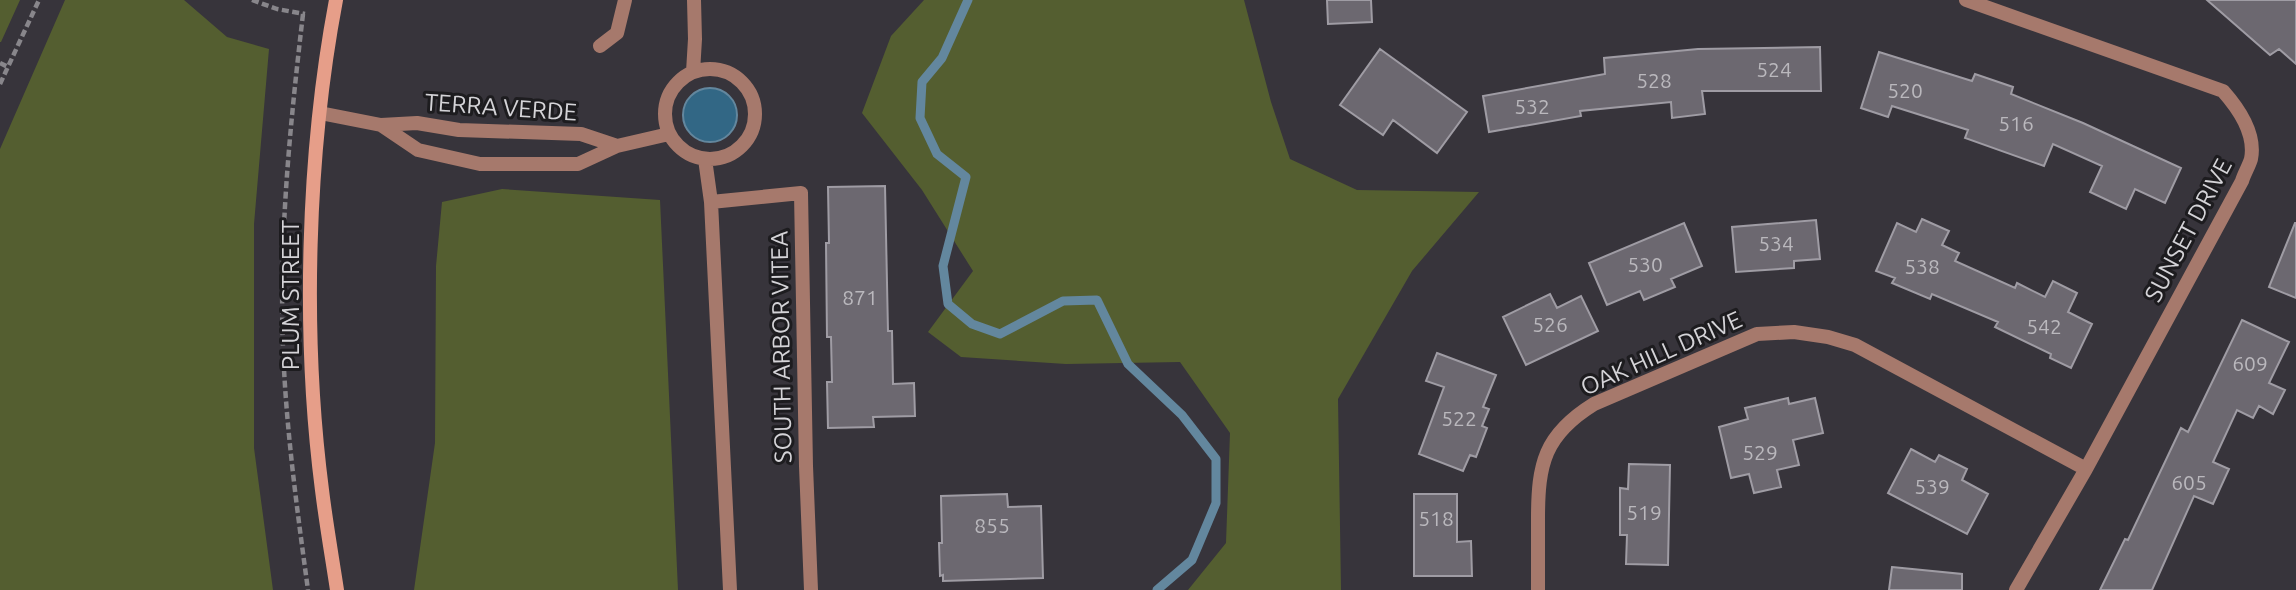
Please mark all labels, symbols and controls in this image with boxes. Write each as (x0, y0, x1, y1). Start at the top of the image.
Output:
house number: 524 (1756, 57, 1792, 81)
house number: 528 (1636, 68, 1672, 92)
house number: 520 (1887, 78, 1923, 102)
street label: TERRA VERDE (424, 88, 578, 126)
house number: 532 (1514, 94, 1550, 118)
house number: 516 (1998, 111, 2034, 135)
street label: SUNSET DRIVE (2139, 154, 2237, 306)
street label: PLUM STREET (277, 220, 304, 370)
street label: SOUTH ARBOR VITEA (765, 230, 797, 463)
house number: 534 (1758, 231, 1794, 255)
house number: 530 (1627, 252, 1663, 276)
house number: 538 (1904, 254, 1940, 278)
house number: 871 (842, 285, 878, 309)
street label: OAK HILL DRIVE (1576, 305, 1746, 401)
house number: 526 (1532, 312, 1568, 336)
house number: 542 (2026, 314, 2062, 338)
house number: 609 (2232, 351, 2268, 375)
house number: 522 (1441, 406, 1477, 430)
house number: 529 (1742, 440, 1778, 464)
house number: 605 (2171, 470, 2207, 494)
house number: 539 (1914, 474, 1950, 498)
house number: 519 (1626, 500, 1662, 524)
house number: 518 (1418, 506, 1454, 530)
house number: 855 (974, 513, 1010, 537)

